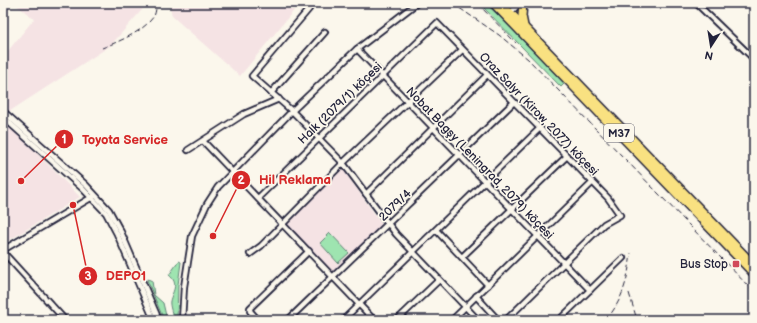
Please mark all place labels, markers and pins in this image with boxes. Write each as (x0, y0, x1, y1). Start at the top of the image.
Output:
callout: Toyota Service (54, 127, 177, 152)
callout: Hil Reklama (231, 167, 339, 192)
place label: Bus Stop (680, 257, 728, 272)
marker: Bus Stop (731, 259, 741, 269)
callout: DEPO1 (78, 263, 155, 288)

